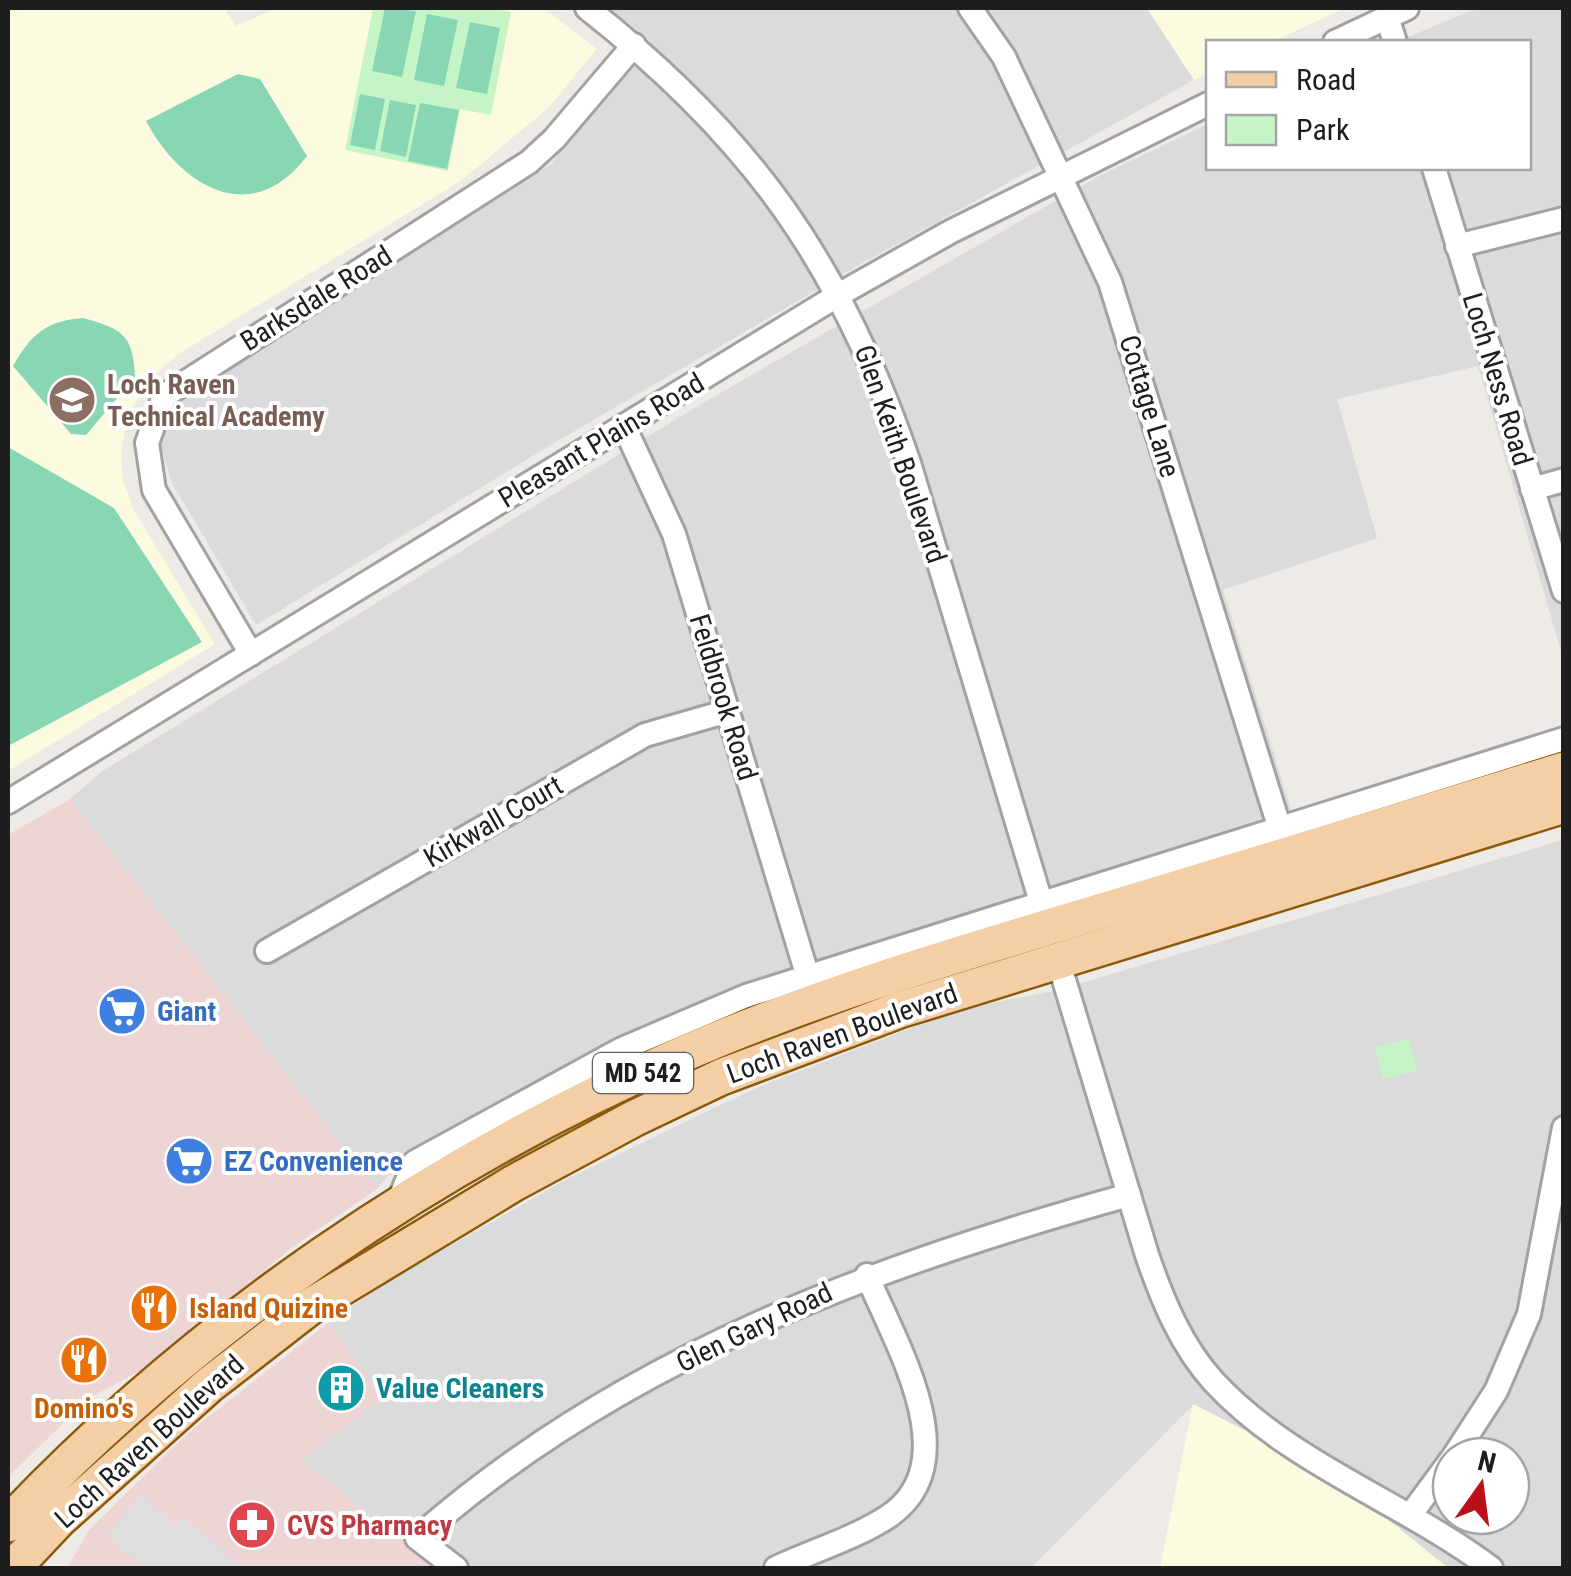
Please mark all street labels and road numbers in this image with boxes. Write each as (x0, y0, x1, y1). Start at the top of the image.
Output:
street label: Barksdale Road (235, 239, 398, 358)
street label: Loch Ness Road (1456, 289, 1539, 470)
street label: Cottage Lane (1112, 331, 1187, 481)
street label: Glen Keith Boulevard (848, 341, 953, 568)
street label: Pleasant Plains Road (493, 366, 710, 515)
street label: Feldbrook Road (683, 610, 764, 784)
street label: Kirkwall Court (418, 768, 568, 874)
street label: Loch Raven Boulevard (722, 976, 962, 1091)
road number: MD 542 (593, 1053, 693, 1093)
street label: Glen Gary Road (671, 1276, 837, 1379)
street label: Loch Raven Boulevard (48, 1348, 251, 1535)

